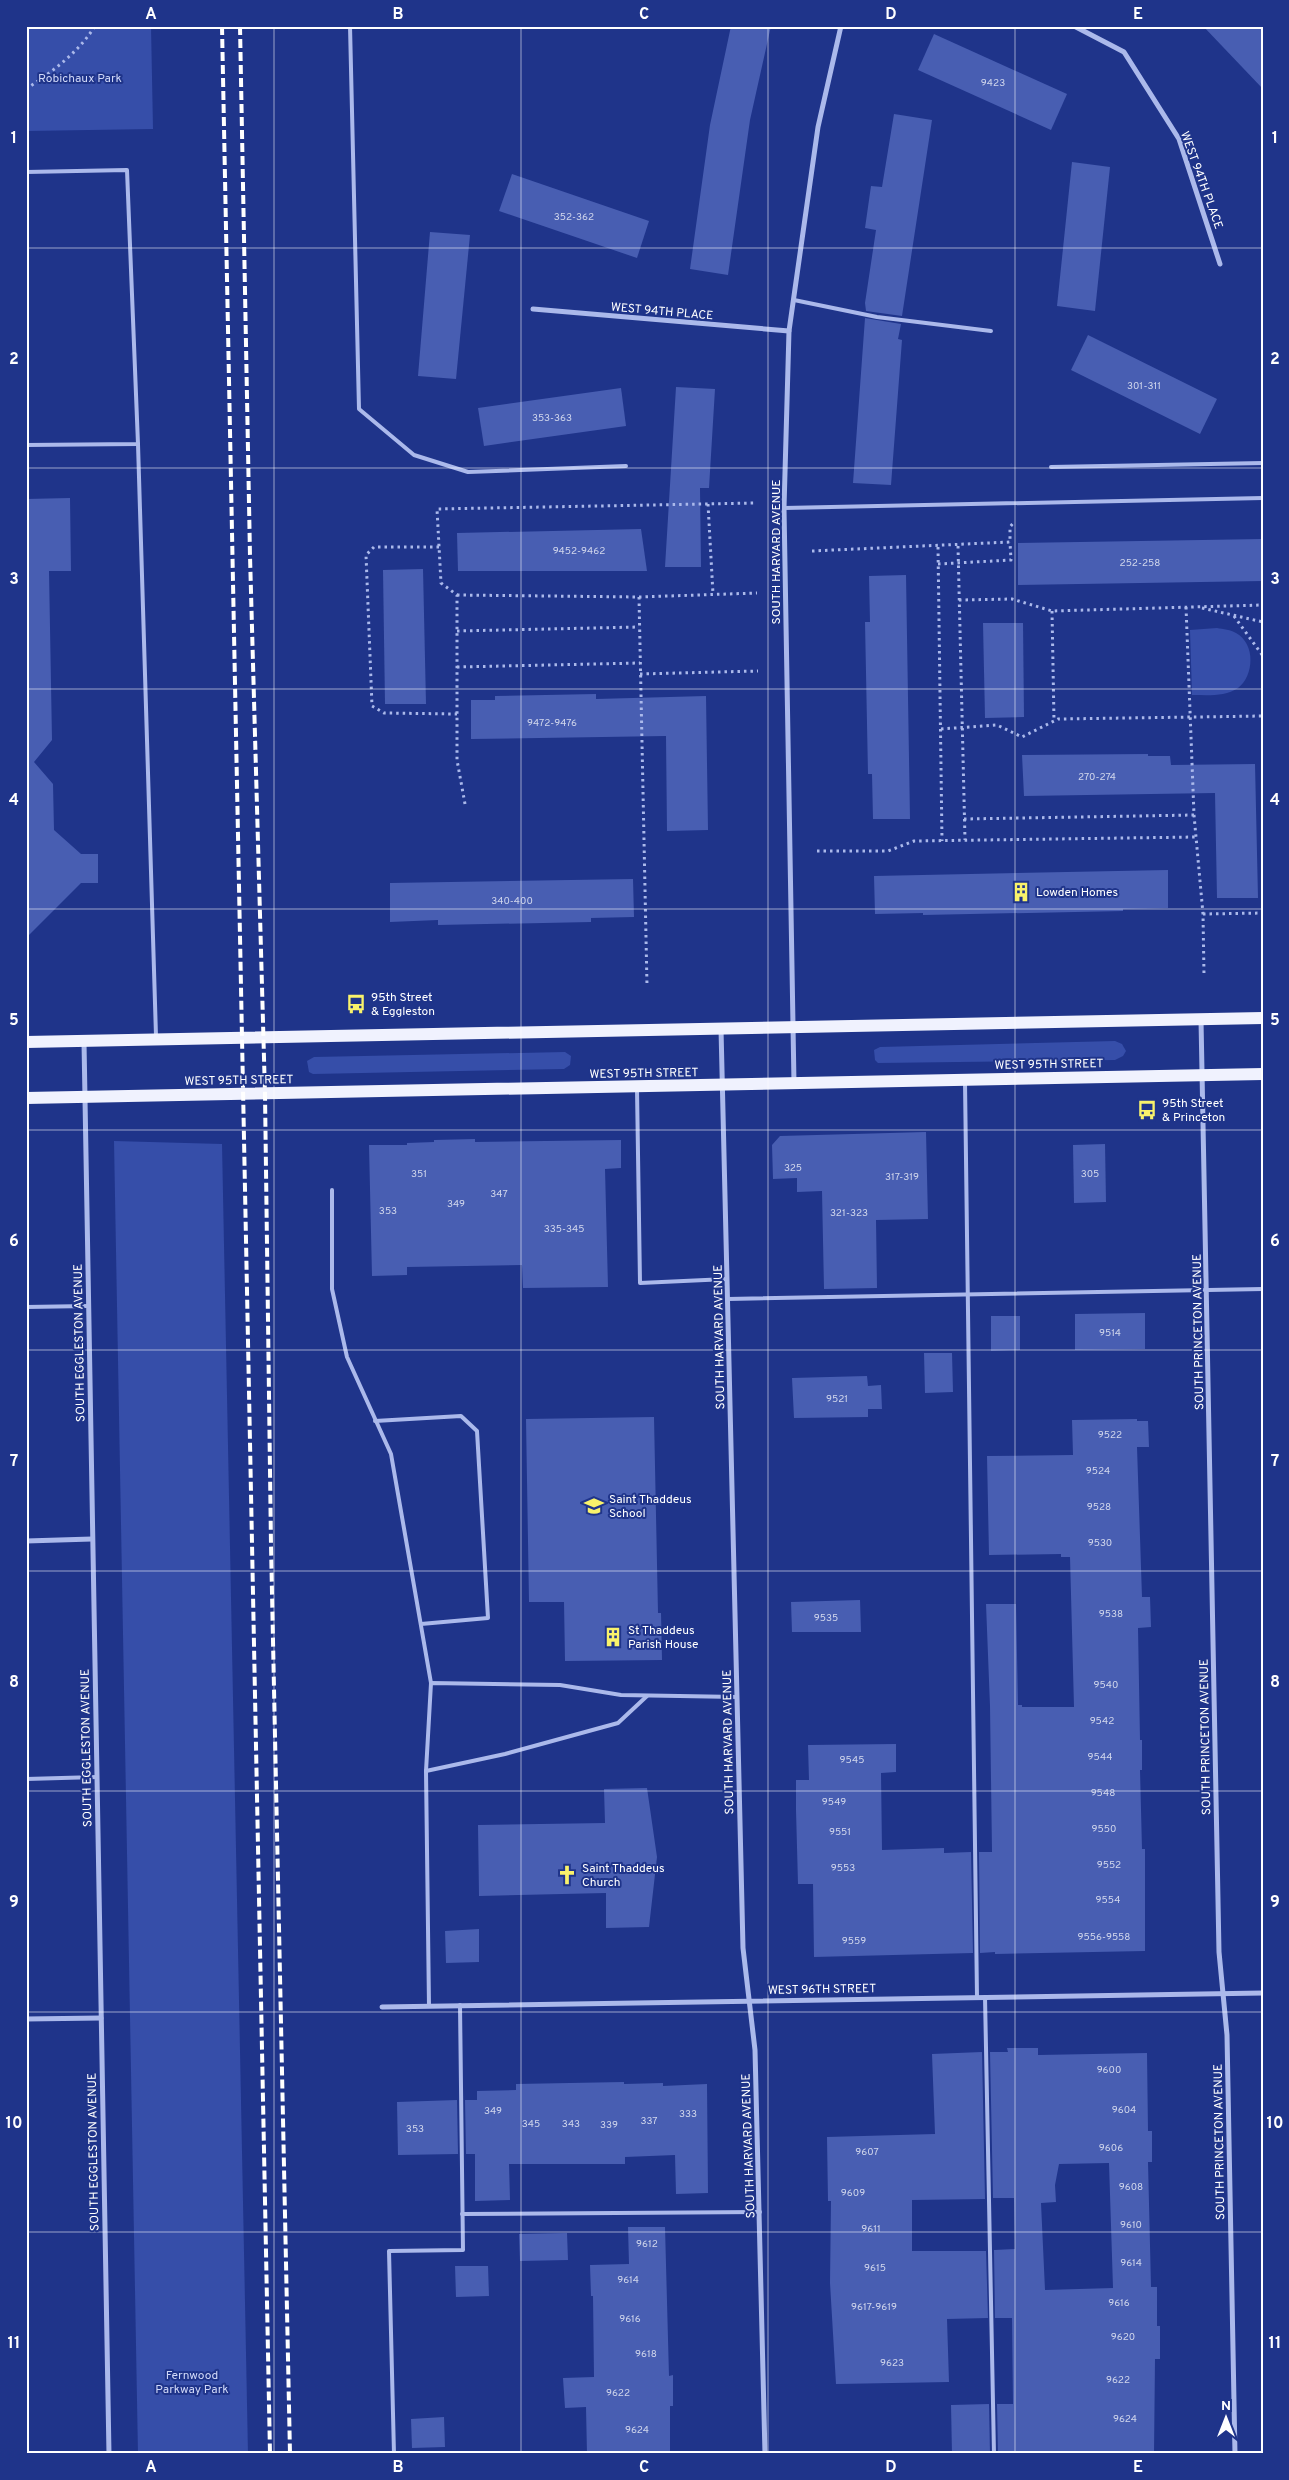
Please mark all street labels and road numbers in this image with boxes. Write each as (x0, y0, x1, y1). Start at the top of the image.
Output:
street label: WEST 94TH PLACE (1176, 129, 1226, 231)
street label: WEST 94TH PLACE (610, 300, 714, 324)
street label: SOUTH HARVARD AVENUE (769, 480, 785, 625)
street label: WEST 95TH STREET (994, 1056, 1104, 1074)
street label: WEST 95TH STREET (589, 1065, 699, 1083)
street label: WEST 95TH STREET (184, 1072, 294, 1090)
street label: SOUTH PRINCETON AVENUE (1190, 1254, 1208, 1410)
street label: SOUTH EGGLESTON AVENUE (71, 1264, 89, 1422)
street label: SOUTH HARVARD AVENUE (711, 1264, 729, 1410)
street label: SOUTH PRINCETON AVENUE (1197, 1659, 1215, 1815)
street label: SOUTH EGGLESTON AVENUE (78, 1669, 96, 1827)
street label: SOUTH HARVARD AVENUE (720, 1669, 738, 1815)
street label: WEST 96TH STREET (768, 1981, 876, 1999)
street label: SOUTH PRINCETON AVENUE (1211, 2064, 1229, 2220)
street label: SOUTH EGGLESTON AVENUE (85, 2073, 103, 2231)
street label: SOUTH HARVARD AVENUE (738, 2073, 760, 2219)

